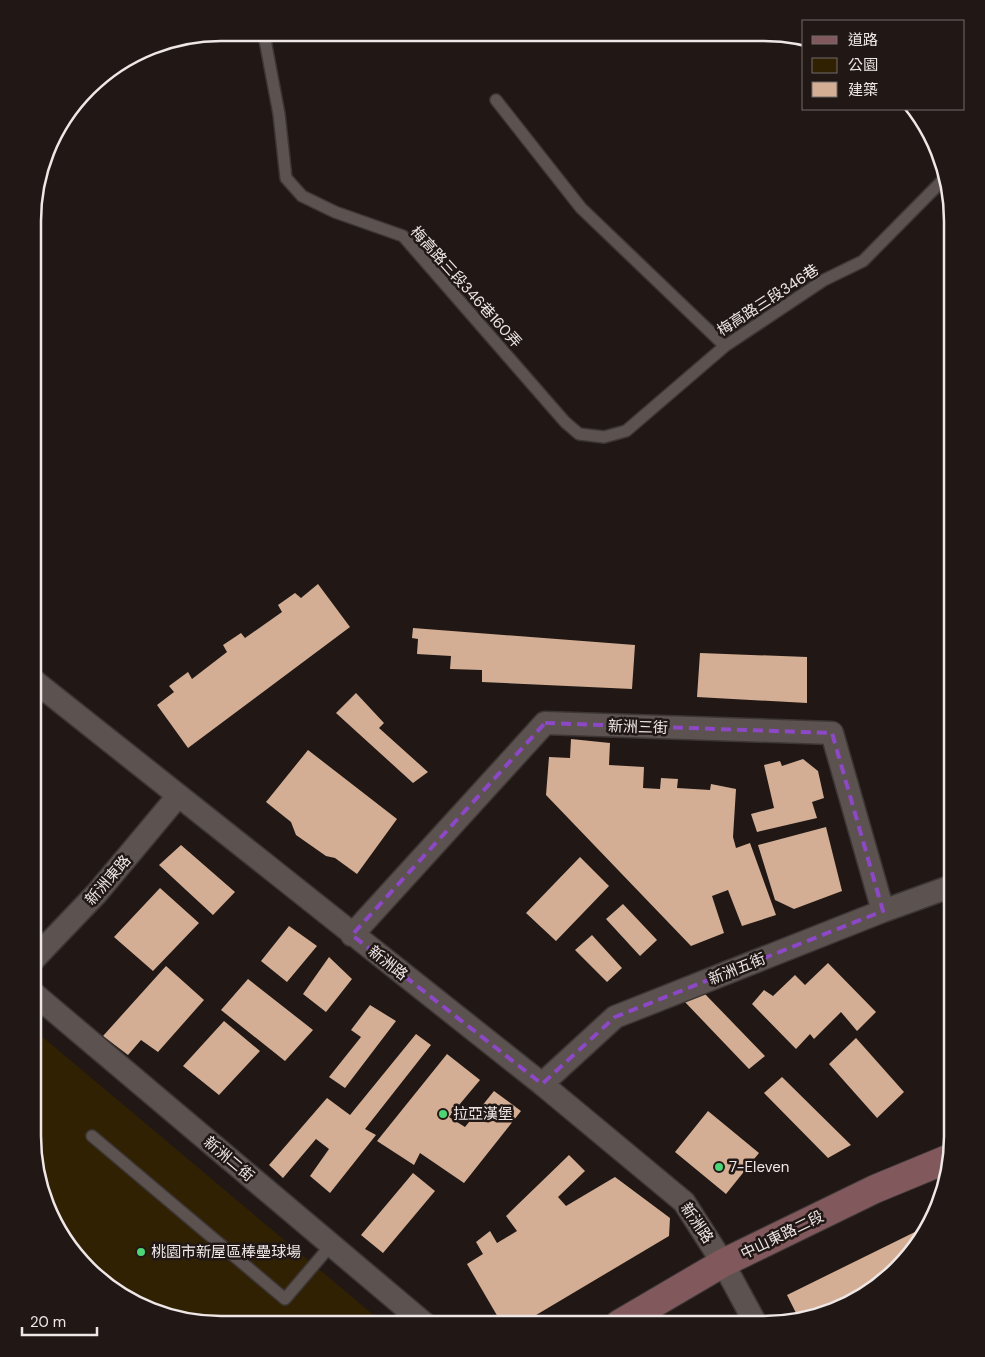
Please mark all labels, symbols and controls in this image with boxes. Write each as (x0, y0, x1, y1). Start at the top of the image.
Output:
legend (802, 20, 965, 110)
text: 道路 (848, 30, 878, 50)
text: 公園 (848, 55, 878, 75)
text: 建築 (848, 80, 878, 100)
street label: 梅高路三段346巷160弄 (406, 222, 526, 352)
street label: 梅高路三段346巷 (713, 260, 823, 340)
street label: 新洲三街 (608, 716, 668, 738)
street label: 新洲東路 (81, 851, 135, 909)
street label: 新洲路 (364, 941, 412, 985)
street label: 新洲五街 (705, 948, 769, 990)
place label: 拉亞漢堡 (453, 1104, 513, 1124)
marker: 拉亞漢堡 (437, 1108, 449, 1120)
street label: 新洲二街 (200, 1132, 258, 1186)
place label: 7-Eleven (729, 1157, 789, 1177)
marker: 7-Eleven (713, 1161, 725, 1173)
street label: 新洲路 (676, 1199, 718, 1247)
street label: 中山東路二段 (737, 1206, 827, 1264)
place label: 桃園市新屋區棒壘球場 (151, 1242, 301, 1262)
marker: 桃園市新屋區棒壘球場 (135, 1246, 147, 1258)
scale bar (22, 1304, 98, 1336)
text: 20 m (30, 1312, 66, 1332)

